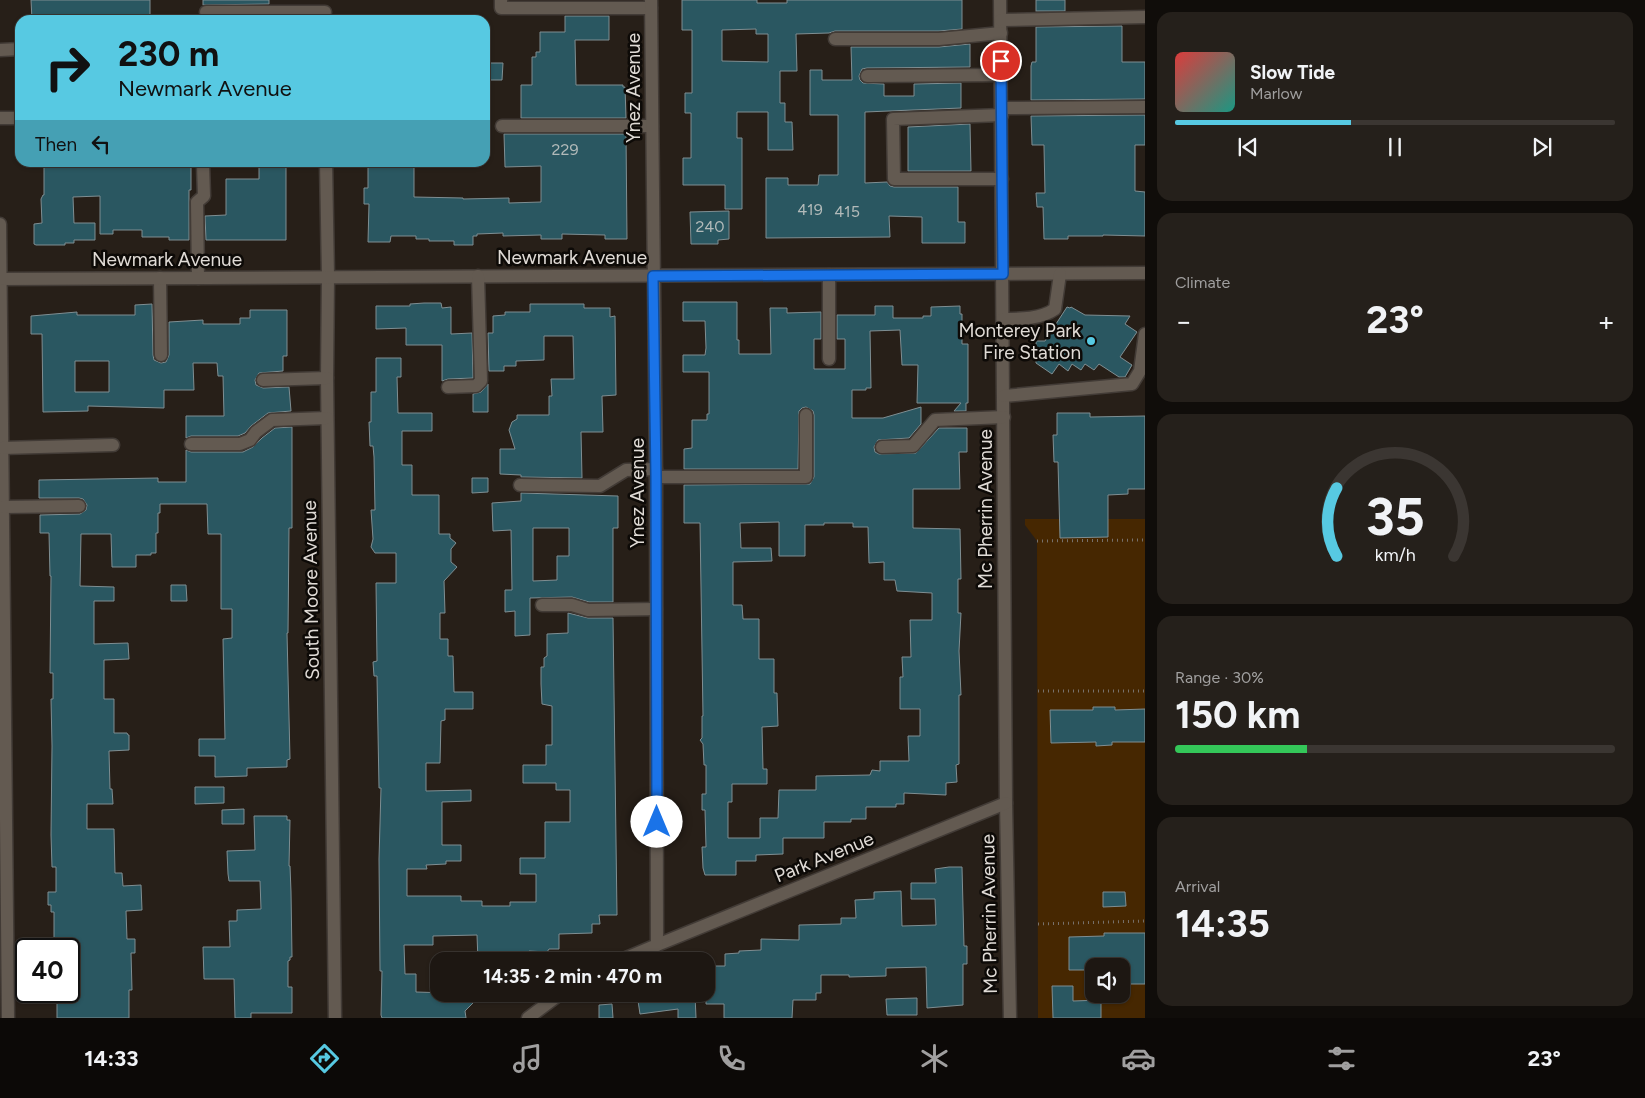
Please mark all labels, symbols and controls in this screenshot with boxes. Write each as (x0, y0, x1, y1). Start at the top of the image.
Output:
text: 230 m (118, 33, 219, 75)
street label: Ynez Avenue (622, 33, 645, 143)
icon: right (35, 35, 100, 100)
pin (980, 40, 1022, 82)
icon: arrive (987, 47, 1015, 75)
text: Slow Tide (1250, 61, 1335, 84)
text: Newmark Avenue (118, 75, 292, 102)
text: Marlow (1250, 84, 1302, 103)
icon: left (87, 130, 115, 158)
text: Then (35, 133, 77, 156)
icon: previous (1234, 133, 1262, 161)
icon: pause (1381, 133, 1409, 161)
icon: next (1528, 133, 1556, 161)
house number: 229 (552, 140, 578, 159)
house number: 419 (797, 200, 823, 219)
house number: 415 (834, 202, 860, 221)
house number: 240 (695, 217, 725, 236)
street label: Newmark Avenue (497, 246, 647, 269)
street label: Newmark Avenue (92, 248, 242, 271)
text: Climate (1175, 273, 1230, 292)
text: 23° (1366, 297, 1424, 343)
text: − (1175, 304, 1192, 338)
text: + (1598, 304, 1615, 338)
place label: Monterey Park Fire Station (958, 319, 1082, 364)
marker: Monterey Park Fire Station (1085, 335, 1097, 347)
street label: Mc Pherrin Avenue (974, 429, 997, 589)
street label: Ynez Avenue (626, 438, 649, 548)
text: 35 (1365, 486, 1425, 548)
street label: South Moore Avenue (298, 500, 324, 680)
text: km/h (1375, 544, 1415, 565)
text: Range · 30% (1175, 668, 1264, 687)
text: 150 km (1175, 692, 1300, 738)
position arrow (630, 795, 682, 847)
street label: Park Avenue (771, 827, 877, 887)
street label: Mc Pherrin Avenue (976, 834, 1002, 994)
text: Arrival (1175, 877, 1220, 896)
text: 14:35 (1175, 901, 1270, 947)
speed limit sign: 40 (15, 938, 80, 1003)
map controls (1085, 958, 1130, 1003)
button: sound (1085, 958, 1130, 1003)
text: 14:35 · 2 min · 470 m (483, 965, 662, 988)
icon: directions (307, 1041, 342, 1076)
icon: music (510, 1041, 545, 1076)
icon: phone (714, 1041, 749, 1076)
icon: climate (917, 1041, 952, 1076)
icon: car (1121, 1041, 1156, 1076)
icon: filters (1324, 1041, 1359, 1076)
text: 14:33 (84, 1045, 139, 1072)
text: 23° (1527, 1045, 1561, 1072)

